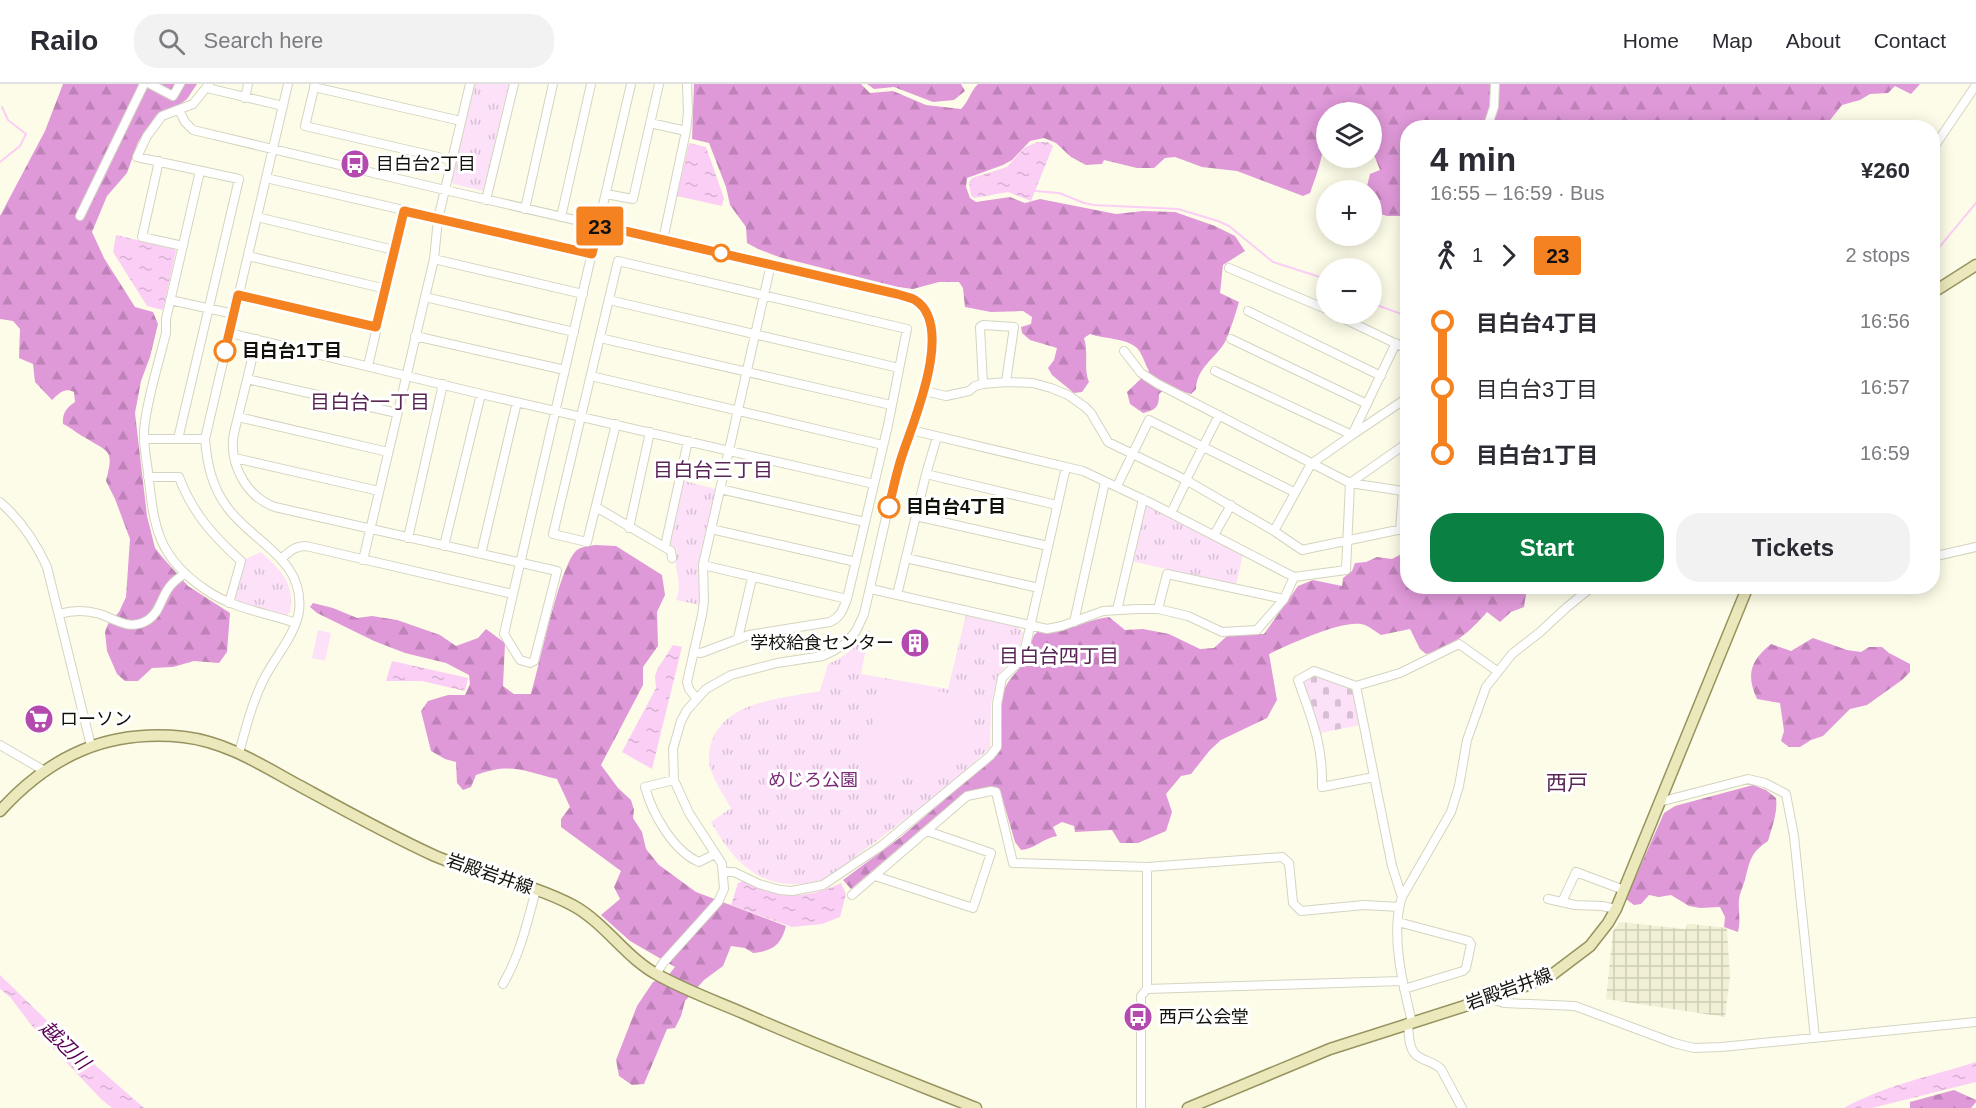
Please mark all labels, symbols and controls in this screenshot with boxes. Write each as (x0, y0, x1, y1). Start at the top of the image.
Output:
search box (134, 14, 554, 68)
text: Railo (30, 25, 98, 56)
icon: search (155, 25, 188, 58)
text: Search here (203, 28, 323, 53)
text: Home (1623, 29, 1679, 52)
text: Map (1712, 29, 1753, 52)
text: About (1786, 29, 1841, 52)
text: Contact (1874, 29, 1946, 52)
map controls (1316, 102, 1382, 324)
button: layers (1316, 102, 1382, 168)
text: 4 min (1430, 141, 1516, 178)
bus stop icon: 目白台2丁目 (339, 148, 371, 180)
place label: 目白台2丁目 (376, 154, 476, 174)
text: ¥260 (1861, 158, 1910, 183)
button: + (1316, 180, 1382, 246)
text: 16:55 – 16:59 · Bus (1430, 182, 1605, 204)
line badge: 23 (573, 206, 627, 246)
text: 23 (588, 215, 612, 238)
icon: walk (1430, 239, 1463, 272)
icon: forward (1492, 239, 1525, 272)
unlabelled marker (712, 244, 730, 262)
text: 1 (1472, 244, 1483, 266)
text: 23 (1546, 244, 1569, 267)
text: 2 stops (1846, 244, 1910, 266)
button: − (1316, 258, 1382, 324)
text: 16:56 (1860, 310, 1910, 332)
text: 目白台4丁目 (1476, 311, 1598, 336)
marker: 目白台1丁目 (214, 340, 236, 362)
place label: 目白台1丁目 (242, 341, 342, 361)
text: 16:57 (1860, 376, 1910, 398)
text: 目白台3丁目 (1476, 377, 1598, 402)
district label: 目白台一丁目 (310, 391, 430, 413)
text: 16:59 (1860, 442, 1910, 464)
text: 目白台1丁目 (1476, 443, 1598, 468)
district label: 目白台三丁目 (653, 459, 773, 481)
marker: 目白台4丁目 (878, 496, 900, 518)
place label: 目白台4丁目 (906, 497, 1006, 517)
button: Start (1430, 513, 1664, 582)
button: Tickets (1676, 513, 1910, 582)
building icon: 学校給食センター (899, 627, 931, 659)
place label: 学校給食センター (750, 633, 894, 653)
district label: 目白台四丁目 (999, 645, 1119, 667)
supermarket icon: ローソン (23, 703, 55, 735)
place label: ローソン (60, 709, 132, 729)
park label: めじろ公園 (768, 770, 858, 790)
district label: 西戸 (1546, 771, 1588, 794)
street label: 岩殿岩井線 (444, 850, 536, 898)
street label: 岩殿岩井線 (1463, 964, 1555, 1014)
bus stop icon: 西戸公会堂 (1122, 1001, 1154, 1033)
place label: 西戸公会堂 (1159, 1007, 1249, 1027)
water label: 越辺川 (36, 1016, 96, 1075)

